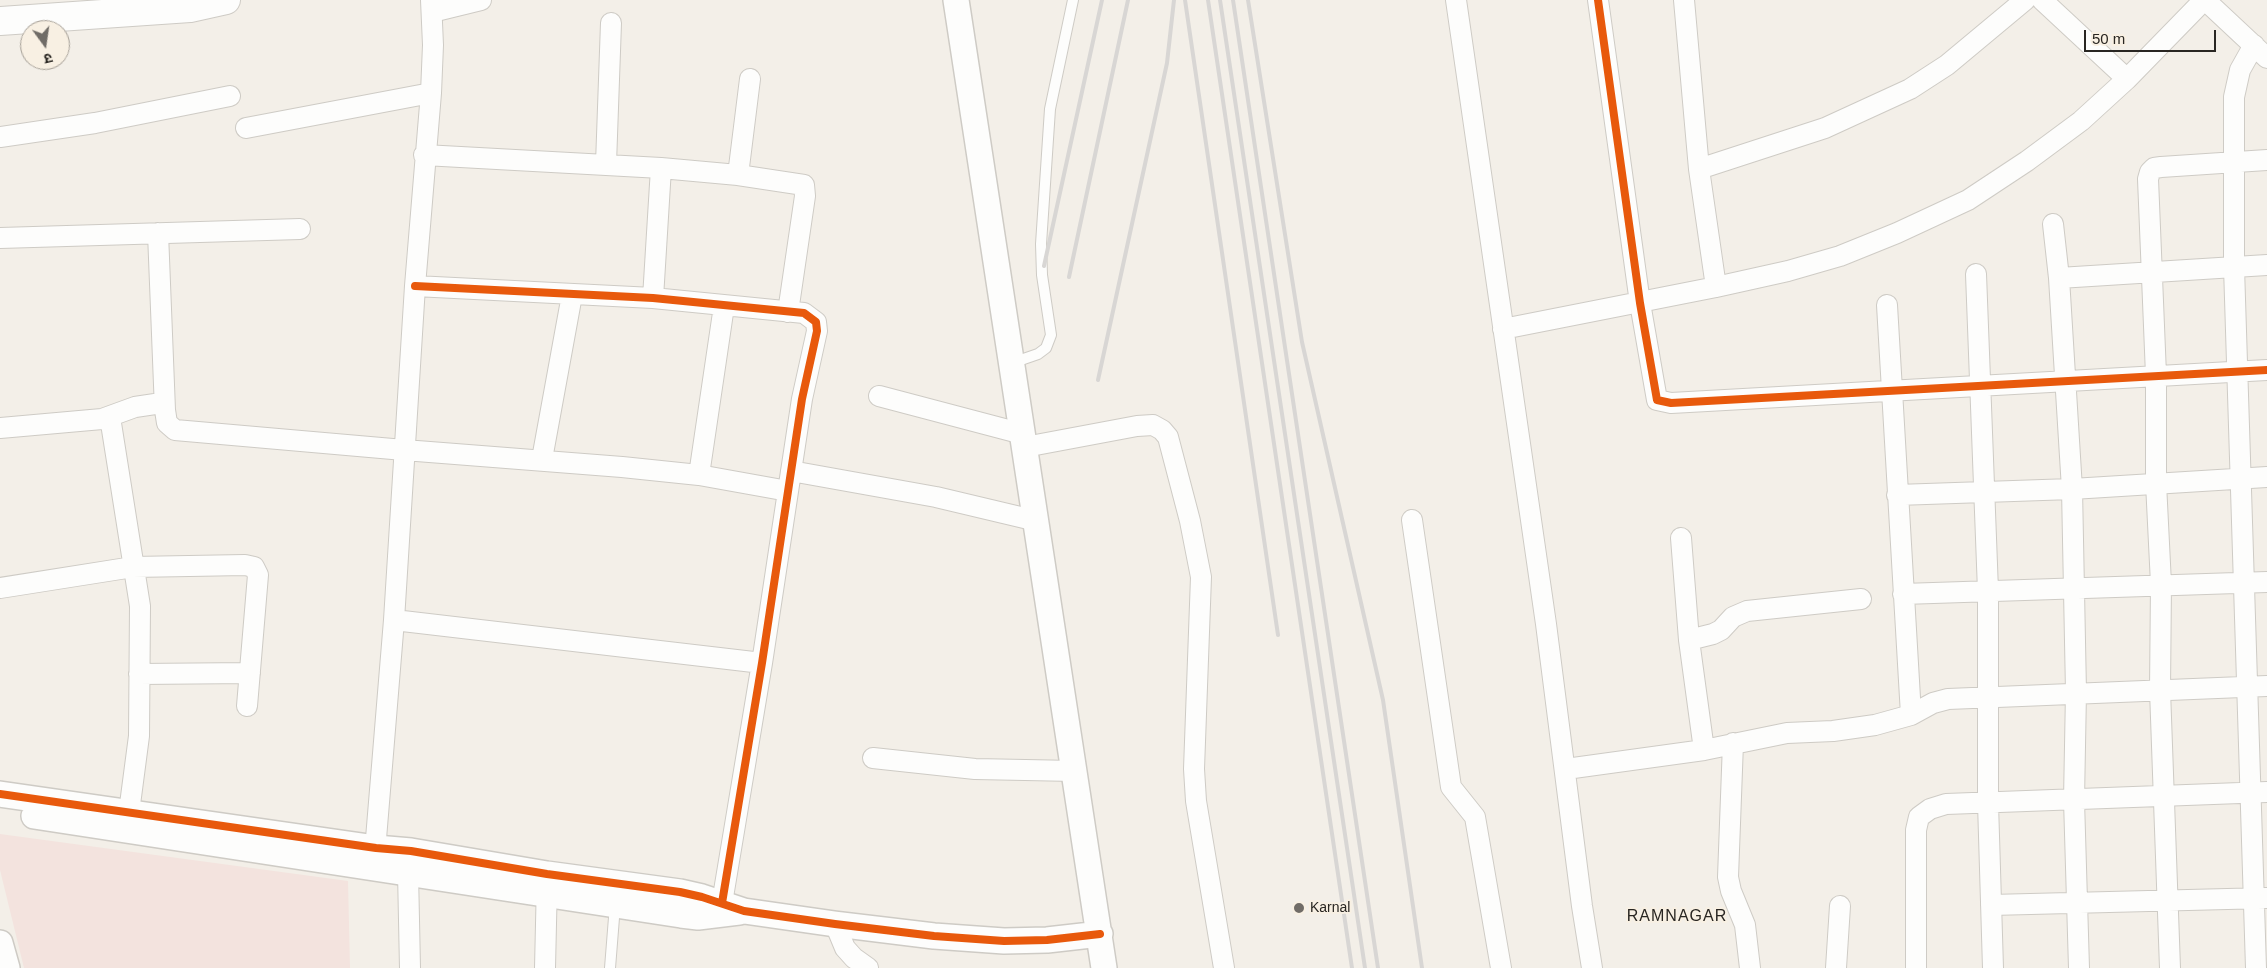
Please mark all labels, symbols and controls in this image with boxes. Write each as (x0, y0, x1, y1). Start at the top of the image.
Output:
north arrow (20, 20, 70, 70)
scale bar (2087, 20, 2220, 52)
text: 50 m (2092, 30, 2125, 47)
text: उ (42, 50, 54, 67)
place label: Karnal (1310, 900, 1350, 916)
marker: Karnal (1292, 901, 1306, 915)
district label: RAMNAGAR (1626, 907, 1728, 927)

